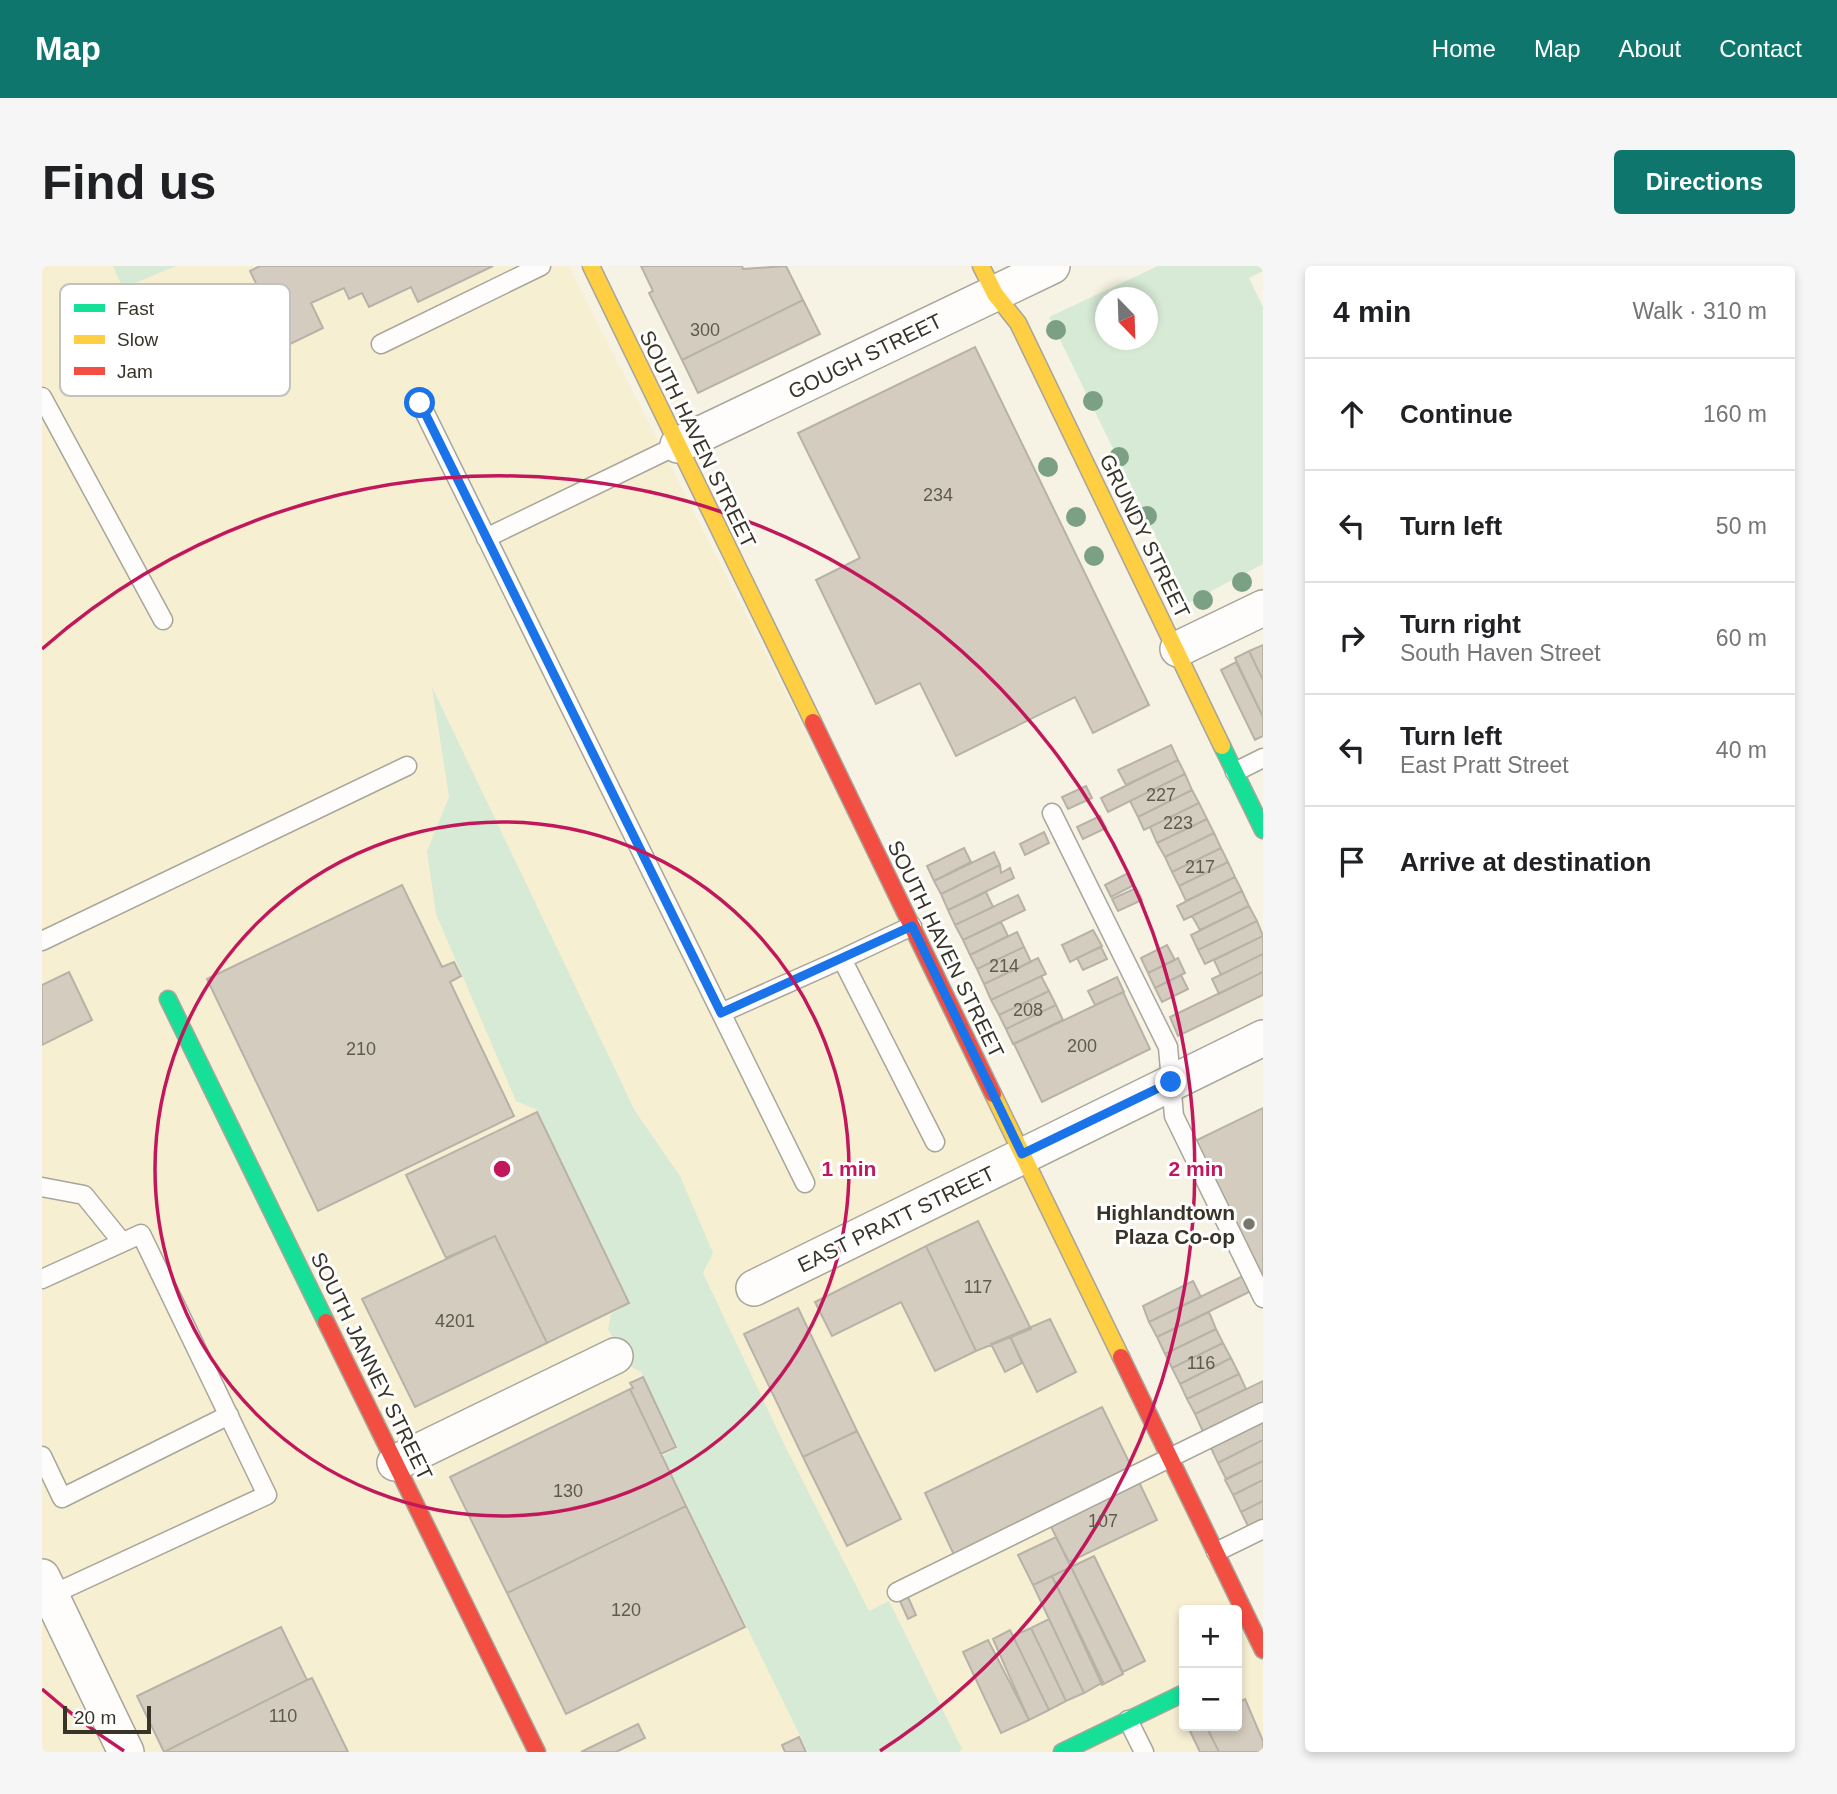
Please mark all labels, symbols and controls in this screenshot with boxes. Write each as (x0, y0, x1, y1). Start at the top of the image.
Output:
text: Map (35, 30, 101, 67)
text: Home (1432, 35, 1496, 62)
text: Map (1534, 35, 1581, 62)
text: About (1619, 35, 1681, 62)
text: Contact (1719, 35, 1802, 62)
button: Directions (1614, 150, 1795, 214)
text: Find us (42, 155, 216, 209)
legend (60, 284, 290, 396)
north arrow (1095, 287, 1158, 350)
text: 4 min (1333, 295, 1411, 328)
text: Fast (117, 298, 155, 319)
text: Walk · 310 m (1632, 298, 1767, 324)
street label: GOUGH STREET (784, 309, 946, 403)
house number: 300 (690, 320, 720, 340)
street label: SOUTH HAVEN STREET (635, 327, 761, 552)
text: Slow (117, 329, 158, 350)
text: Jam (117, 361, 153, 382)
route start (404, 387, 435, 418)
icon: ahead (1333, 395, 1371, 433)
text: Continue (1400, 399, 1513, 429)
text: 160 m (1703, 401, 1767, 427)
street label: GRUNDY STREET (1095, 450, 1195, 622)
house number: 234 (923, 485, 953, 505)
icon: left (1333, 507, 1371, 545)
text: Turn left (1400, 511, 1502, 541)
text: 50 m (1716, 513, 1767, 539)
text: Turn right (1400, 609, 1521, 639)
icon: right (1333, 619, 1371, 657)
text: 60 m (1716, 625, 1767, 651)
text: South Haven Street (1400, 640, 1601, 666)
text: Turn left (1400, 721, 1502, 751)
icon: left (1333, 731, 1371, 769)
text: 40 m (1716, 737, 1767, 763)
text: East Pratt Street (1400, 752, 1569, 778)
house number: 227 (1146, 785, 1176, 805)
house number: 223 (1163, 813, 1193, 833)
street label: SOUTH HAVEN STREET (883, 837, 1009, 1062)
icon: arrive (1333, 843, 1371, 881)
text: Arrive at destination (1400, 847, 1651, 877)
house number: 217 (1185, 857, 1215, 877)
house number: 214 (989, 956, 1019, 976)
house number: 208 (1013, 1000, 1043, 1020)
house number: 200 (1067, 1036, 1097, 1056)
house number: 210 (346, 1039, 376, 1059)
route end (1155, 1066, 1186, 1097)
centre of rings (490, 1157, 514, 1181)
text: 1 min (822, 1157, 876, 1180)
text: 2 min (1169, 1157, 1223, 1180)
street label: EAST PRATT STREET (794, 1161, 998, 1277)
place label: Highlandtown Plaza Co-op (1096, 1201, 1235, 1248)
marker: Highlandtown Plaza Co-op (1241, 1216, 1257, 1232)
street label: SOUTH JANNEY STREET (307, 1248, 437, 1484)
house number: 117 (964, 1277, 992, 1297)
house number: 4201 (435, 1311, 475, 1331)
house number: 116 (1187, 1353, 1215, 1373)
house number: 130 (553, 1481, 583, 1501)
house number: 107 (1088, 1511, 1118, 1531)
house number: 120 (611, 1600, 641, 1620)
map controls (1179, 1605, 1242, 1731)
button: + (1179, 1605, 1242, 1668)
button: − (1179, 1668, 1242, 1731)
scale bar (63, 1703, 150, 1735)
house number: 110 (269, 1706, 297, 1726)
text: 20 m (74, 1707, 116, 1728)

